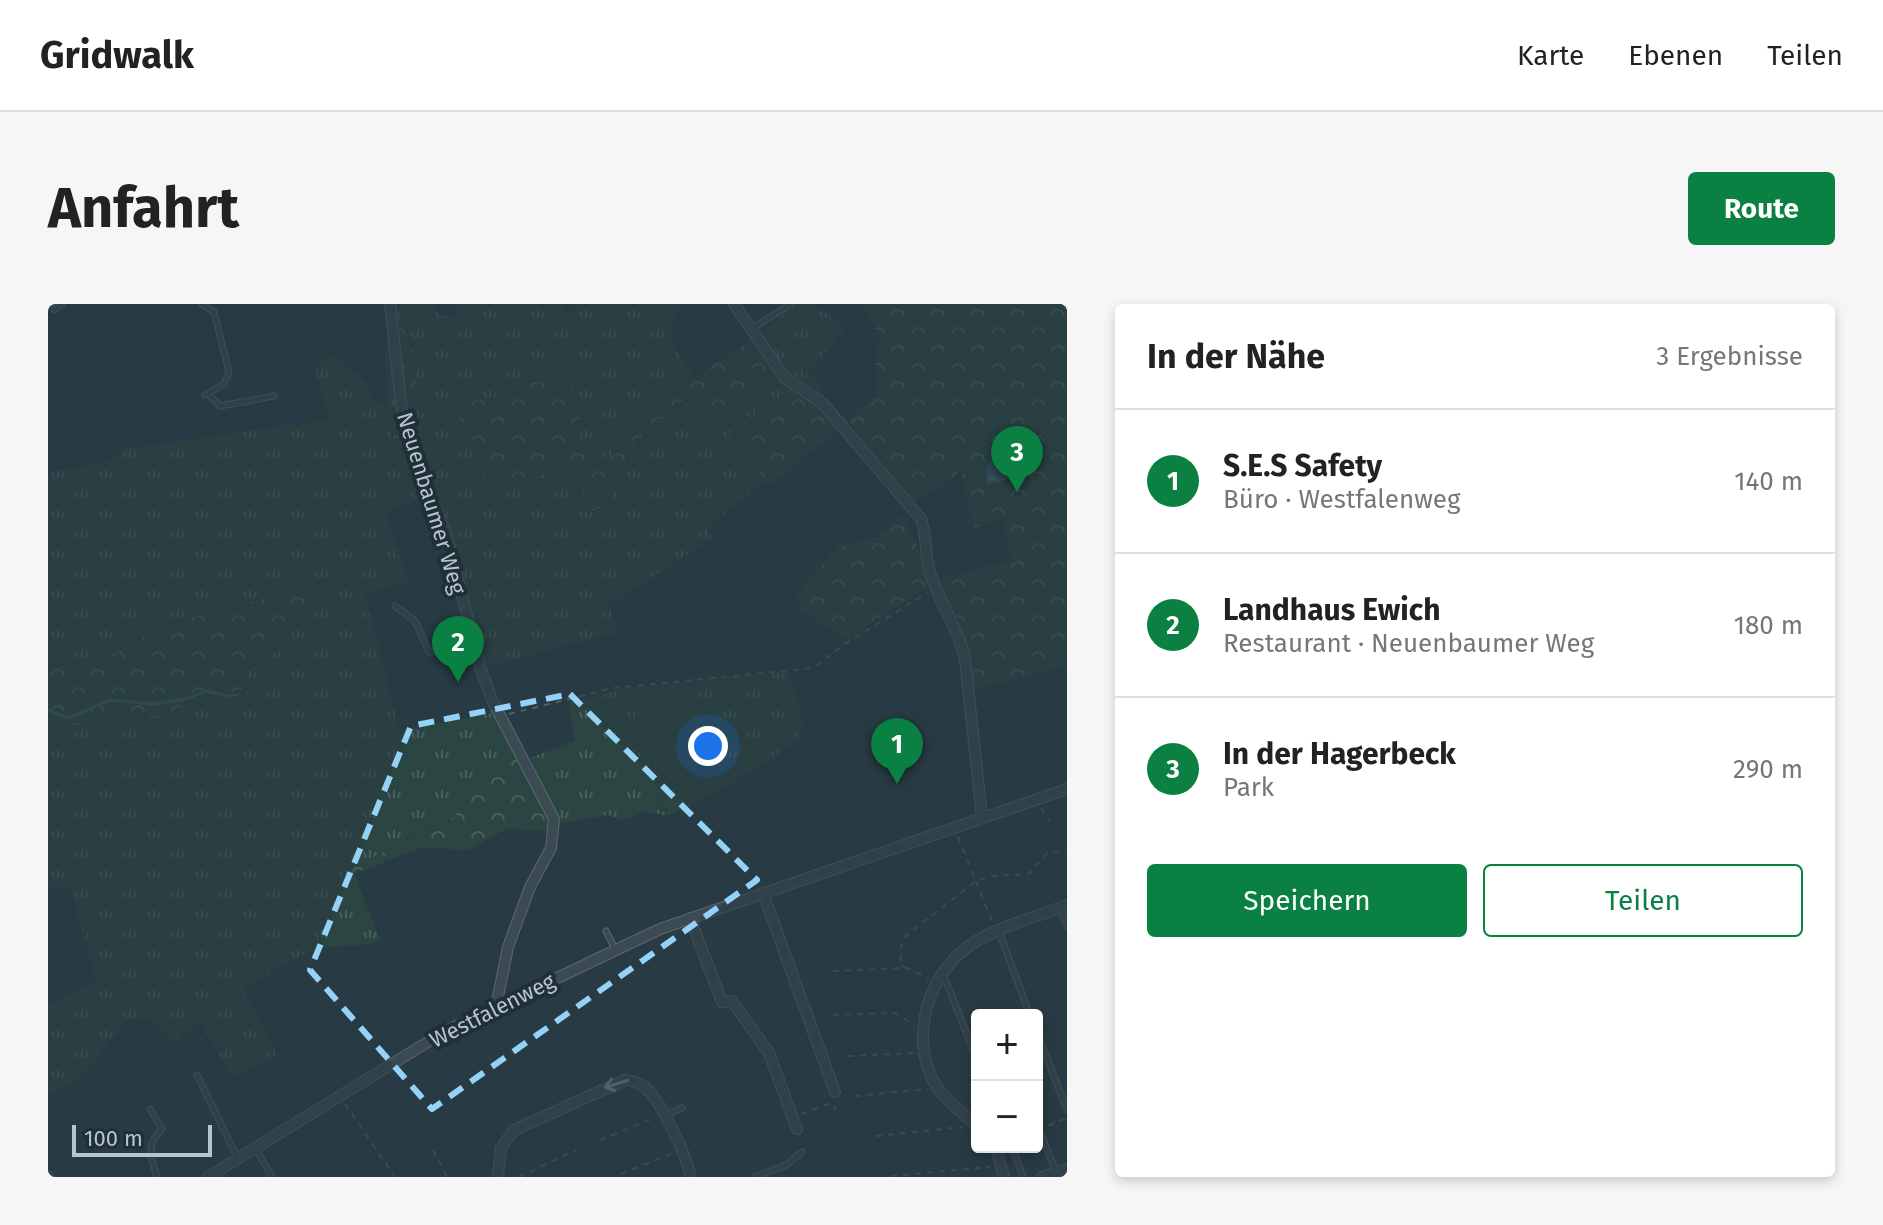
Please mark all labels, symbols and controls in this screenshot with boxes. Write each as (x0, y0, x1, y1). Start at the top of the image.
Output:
text: Gridwalk (40, 32, 194, 78)
text: Karte (1517, 39, 1584, 72)
text: Ebenen (1628, 39, 1723, 72)
text: Teilen (1767, 39, 1843, 72)
button: Route (1688, 172, 1835, 245)
text: Anfahrt (48, 175, 239, 242)
text: In der Nähe (1147, 336, 1325, 377)
text: 3 Ergebnisse (1656, 341, 1803, 372)
street label: Neuenbaumer Weg (391, 409, 472, 598)
pin: 3 (991, 426, 1043, 492)
text: S.E.S Safety (1223, 448, 1382, 484)
text: 1 (1167, 466, 1179, 497)
text: 140 m (1734, 466, 1803, 497)
text: Büro · Westfalenweg (1223, 484, 1461, 515)
text: Landhaus Ewich (1223, 592, 1440, 628)
text: 2 (1166, 610, 1180, 641)
text: 180 m (1734, 610, 1803, 641)
pin: 2 (432, 616, 484, 682)
text: Restaurant · Neuenbaumer Weg (1223, 628, 1594, 659)
pin: 1 (871, 718, 923, 784)
your location (688, 726, 728, 766)
text: In der Hagerbeck (1223, 736, 1456, 772)
text: 3 (1166, 754, 1180, 785)
text: 290 m (1733, 754, 1803, 785)
text: Park (1223, 772, 1274, 803)
button: Speichern (1147, 864, 1467, 937)
button: Teilen (1483, 864, 1803, 937)
street label: Westfalenweg (425, 967, 560, 1054)
map controls (971, 1009, 1043, 1153)
button: + (971, 1009, 1043, 1081)
one-way arrow (604, 1078, 629, 1092)
button: − (971, 1081, 1043, 1153)
scale bar (72, 1121, 212, 1157)
text: 100 m (84, 1125, 143, 1152)

